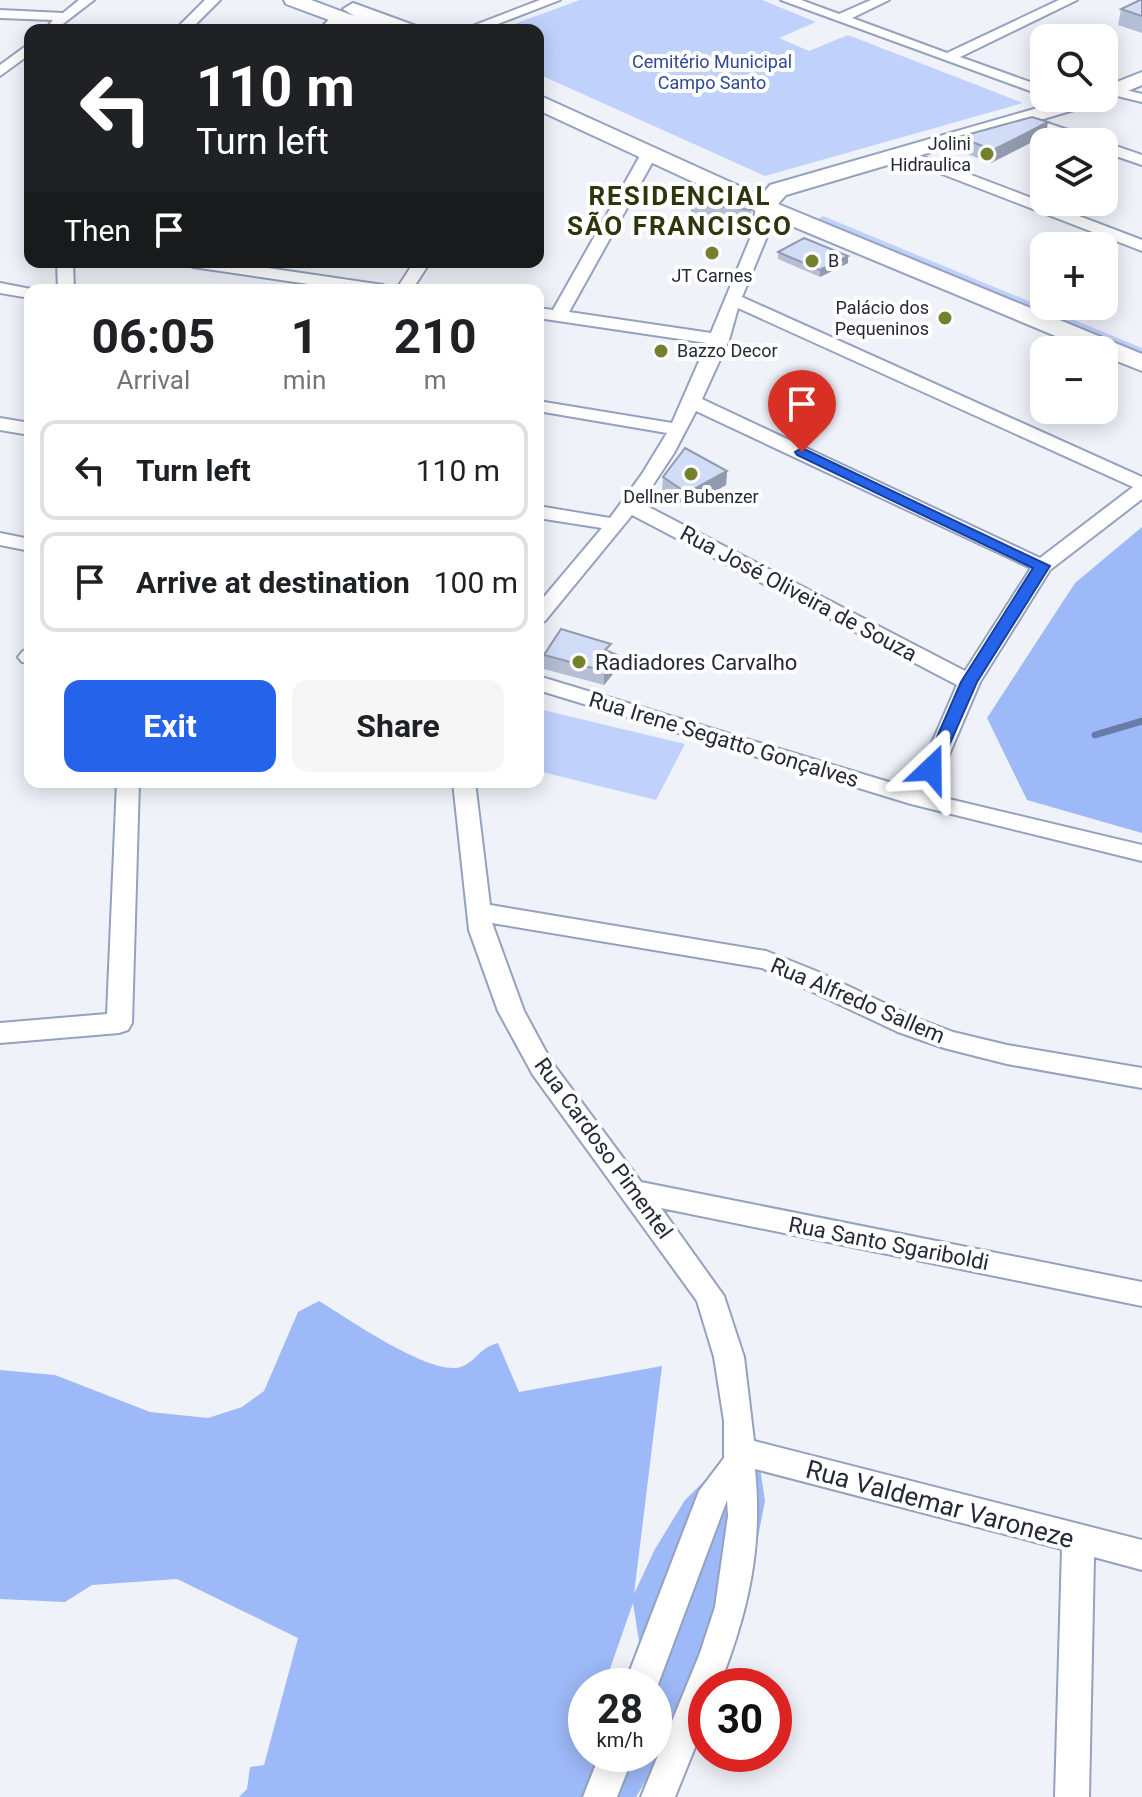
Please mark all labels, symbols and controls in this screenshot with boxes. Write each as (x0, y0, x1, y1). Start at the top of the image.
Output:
map controls (1030, 24, 1118, 424)
button: search (1030, 24, 1118, 112)
park label: Cemitério Municipal Campo Santo (632, 51, 792, 93)
text: 110 m (196, 54, 355, 120)
icon: left (64, 56, 168, 160)
text: Turn left (196, 121, 329, 163)
button: layers (1030, 128, 1118, 216)
place label: Jolini Hidraulica (890, 133, 971, 175)
marker: Jolini Hidraulica (978, 145, 996, 163)
district label: RESIDENCIAL SÃO FRANCISCO (567, 181, 793, 241)
icon: arrive (147, 208, 191, 252)
text: Then (64, 213, 131, 248)
button: + (1030, 232, 1118, 320)
marker: JT Carnes (703, 244, 721, 262)
place label: B (828, 250, 839, 271)
marker: B (803, 252, 821, 270)
place label: JT Carnes (671, 265, 753, 286)
place label: Palácio dos Pequeninos (835, 297, 929, 339)
text: 06:05 (92, 308, 215, 365)
text: 1 (291, 308, 318, 365)
text: 210 (394, 308, 476, 365)
marker: Palácio dos Pequeninos (936, 309, 954, 327)
button: − (1030, 336, 1118, 424)
place label: Bazzo Decor (677, 340, 778, 361)
marker: Bazzo Decor (652, 342, 670, 360)
text: Arrival (117, 365, 190, 395)
text: min (283, 365, 326, 395)
text: m (424, 365, 447, 395)
pin (768, 370, 836, 452)
icon: arrive (780, 382, 824, 426)
icon: left (68, 448, 112, 492)
text: Turn left (136, 453, 251, 488)
text: 110 m (416, 453, 500, 488)
marker: Dellner Bubenzer (682, 465, 700, 483)
place label: Dellner Bubenzer (623, 486, 759, 507)
street label: Rua José Oliveira de Souza (676, 520, 921, 667)
icon: arrive (68, 560, 112, 604)
text: Arrive at destination (136, 565, 410, 600)
text: 100 m (434, 565, 518, 600)
place label: Radiadores Carvalho (595, 650, 797, 675)
marker: Radiadores Carvalho (570, 653, 588, 671)
button: Exit (64, 680, 276, 772)
button: Share (292, 680, 504, 772)
street label: Rua Irene Segatto Gonçalves (586, 687, 862, 792)
position arrow (889, 727, 973, 811)
street label: Rua Alfredo Sallem (767, 953, 949, 1048)
street label: Rua Cardoso Pimentel (530, 1053, 678, 1244)
street label: Rua Santo Sgariboldi (787, 1212, 991, 1275)
street label: Rua Valdemar Varoneze (803, 1454, 1077, 1554)
speed limit sign: 30 (688, 1668, 792, 1772)
text: 28 (597, 1686, 643, 1733)
text: km/h (597, 1728, 643, 1752)

